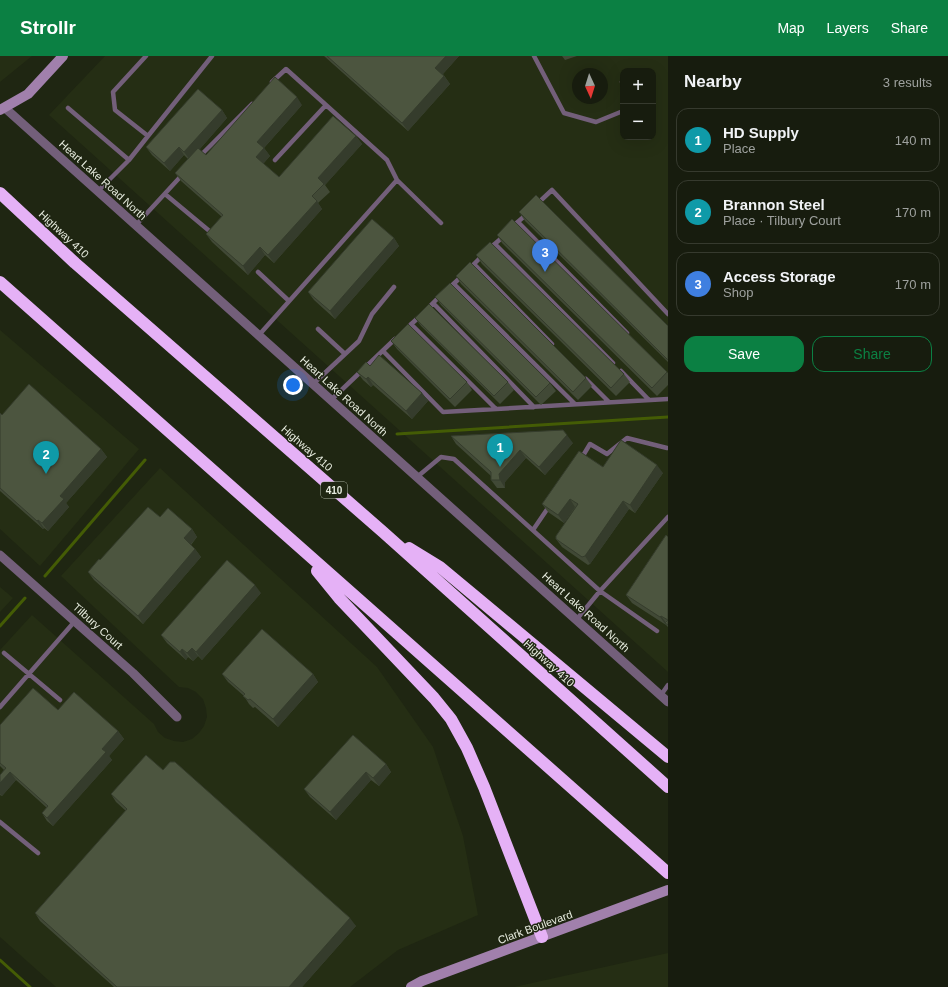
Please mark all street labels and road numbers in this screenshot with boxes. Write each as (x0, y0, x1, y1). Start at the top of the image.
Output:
street label: Heart Lake Road North (57, 138, 149, 222)
street label: Highway 410 (37, 208, 91, 260)
street label: Heart Lake Road North (298, 354, 390, 438)
street label: Highway 410 (279, 423, 335, 473)
road number: 410 (321, 482, 347, 498)
street label: Heart Lake Road North (540, 570, 632, 654)
street label: Tilbury Court (71, 601, 125, 651)
street label: Highway 410 (521, 637, 577, 689)
street label: Clark Boulevard (496, 908, 574, 946)

